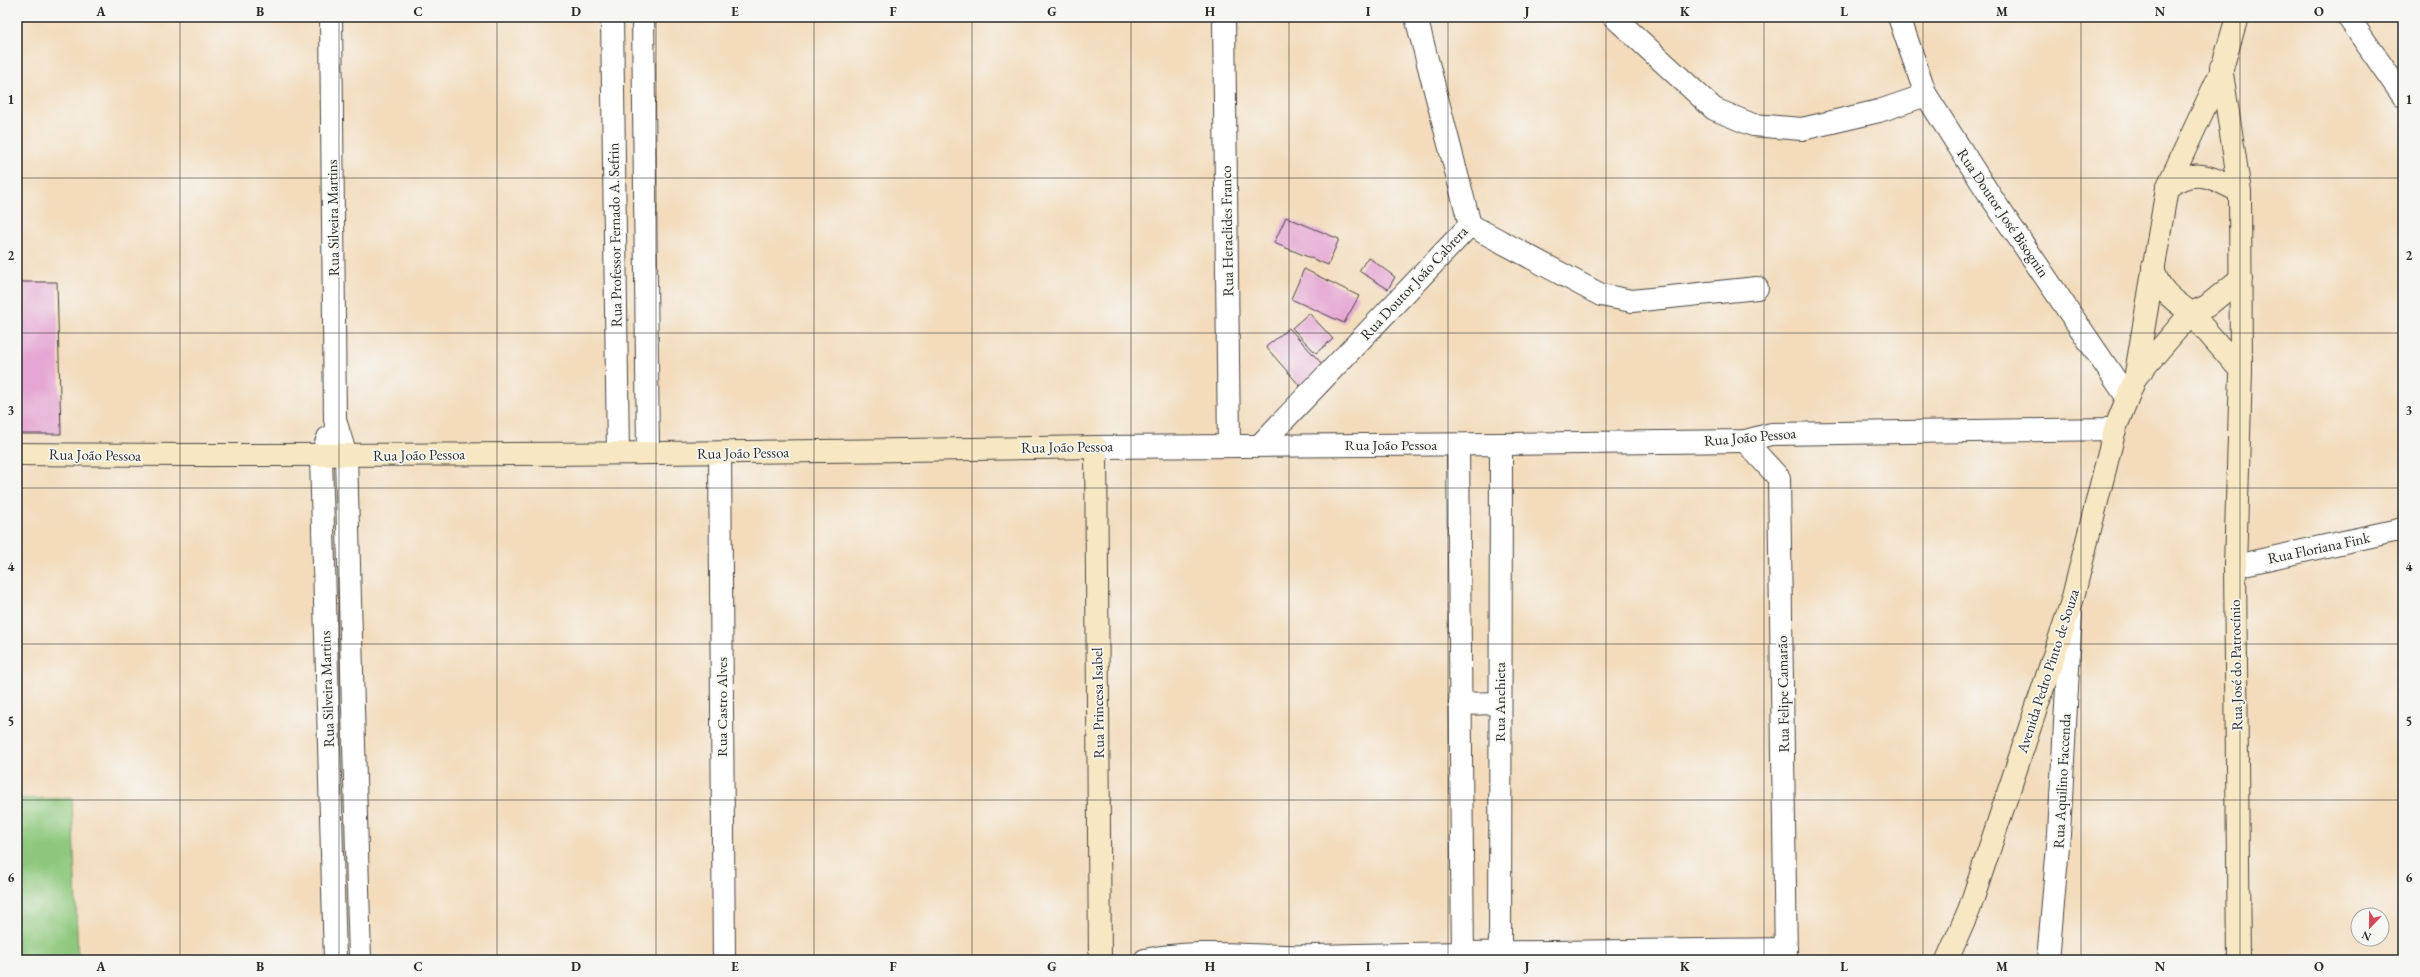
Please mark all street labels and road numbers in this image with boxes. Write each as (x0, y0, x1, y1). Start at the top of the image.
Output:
street label: Rua Professor Fernado A. Sefrin (603, 142, 626, 328)
street label: Rua Doutor José Bisognin (1953, 145, 2054, 281)
street label: Rua Silveira Martins (322, 159, 343, 277)
street label: Rua Heraclides Franco (1216, 165, 1237, 297)
street label: Rua Doutor João Cabrera (1356, 222, 1471, 344)
street label: Rua João Pessoa (1703, 423, 1797, 450)
street label: Rua João Pessoa (1345, 435, 1437, 454)
street label: Rua João Pessoa (1021, 436, 1113, 457)
street label: Rua João Pessoa (697, 442, 789, 463)
street label: Rua João Pessoa (49, 444, 141, 465)
street label: Rua João Pessoa (373, 444, 465, 465)
street label: Rua Floriana Fink (2266, 527, 2373, 568)
street label: Avenida Pedro Pinto de Souza (2012, 586, 2083, 756)
street label: Rua José do Patrocínio (2225, 599, 2246, 731)
street label: Rua Silveira Martins (315, 630, 338, 748)
street label: Rua Felipe Camarão (1772, 635, 1793, 753)
street label: Rua Princesa Isabel (1087, 647, 1108, 759)
street label: Rua Castro Alves (712, 657, 731, 757)
street label: Rua Anchieta (1490, 662, 1509, 742)
street label: Rua Aquilino Faccenda (2048, 713, 2075, 849)

